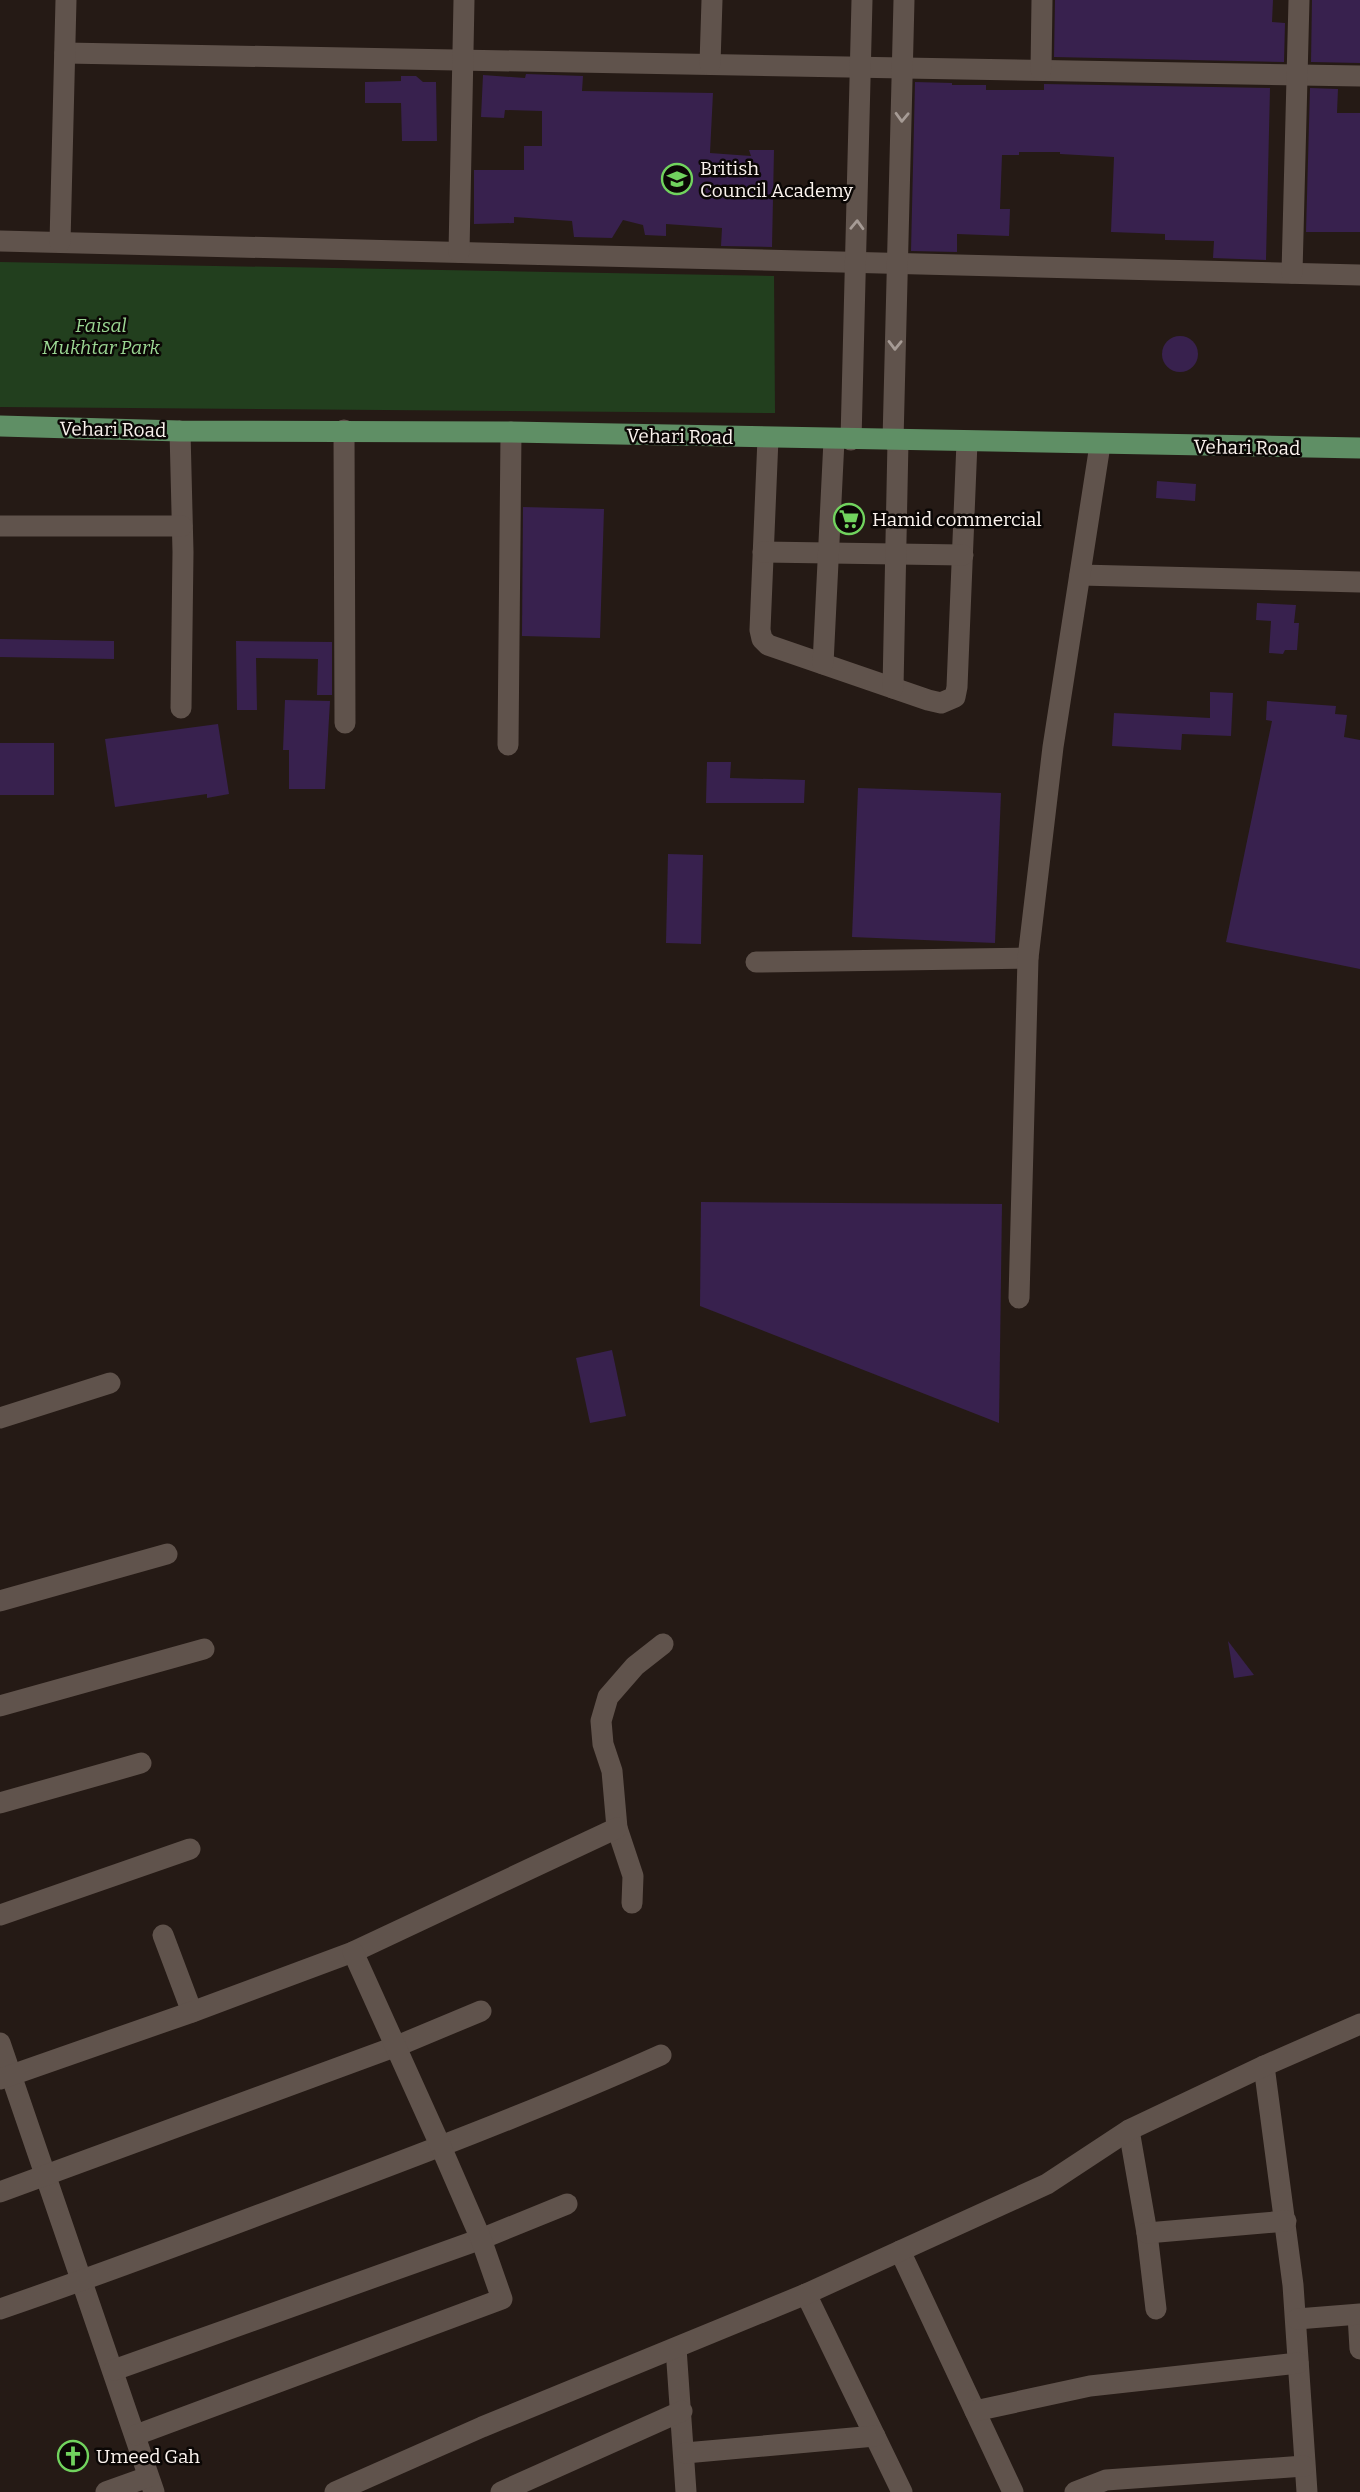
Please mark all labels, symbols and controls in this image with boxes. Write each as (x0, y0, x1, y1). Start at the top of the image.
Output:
one-way arrow (894, 112, 909, 123)
place label: British Council Academy (700, 157, 854, 202)
school or university icon: British Council Academy (660, 162, 694, 196)
one-way arrow (849, 219, 864, 230)
park label: Faisal Mukhtar Park (42, 314, 161, 359)
one-way arrow (888, 339, 903, 350)
street label: Vehari Road (59, 417, 167, 442)
street label: Vehari Road (626, 424, 734, 449)
street label: Vehari Road (1193, 435, 1301, 460)
supermarket icon: Hamid commercial (832, 502, 866, 536)
place label: Hamid commercial (872, 508, 1042, 531)
church icon: Umeed Gah (56, 2439, 90, 2473)
place label: Umeed Gah (96, 2445, 200, 2468)

